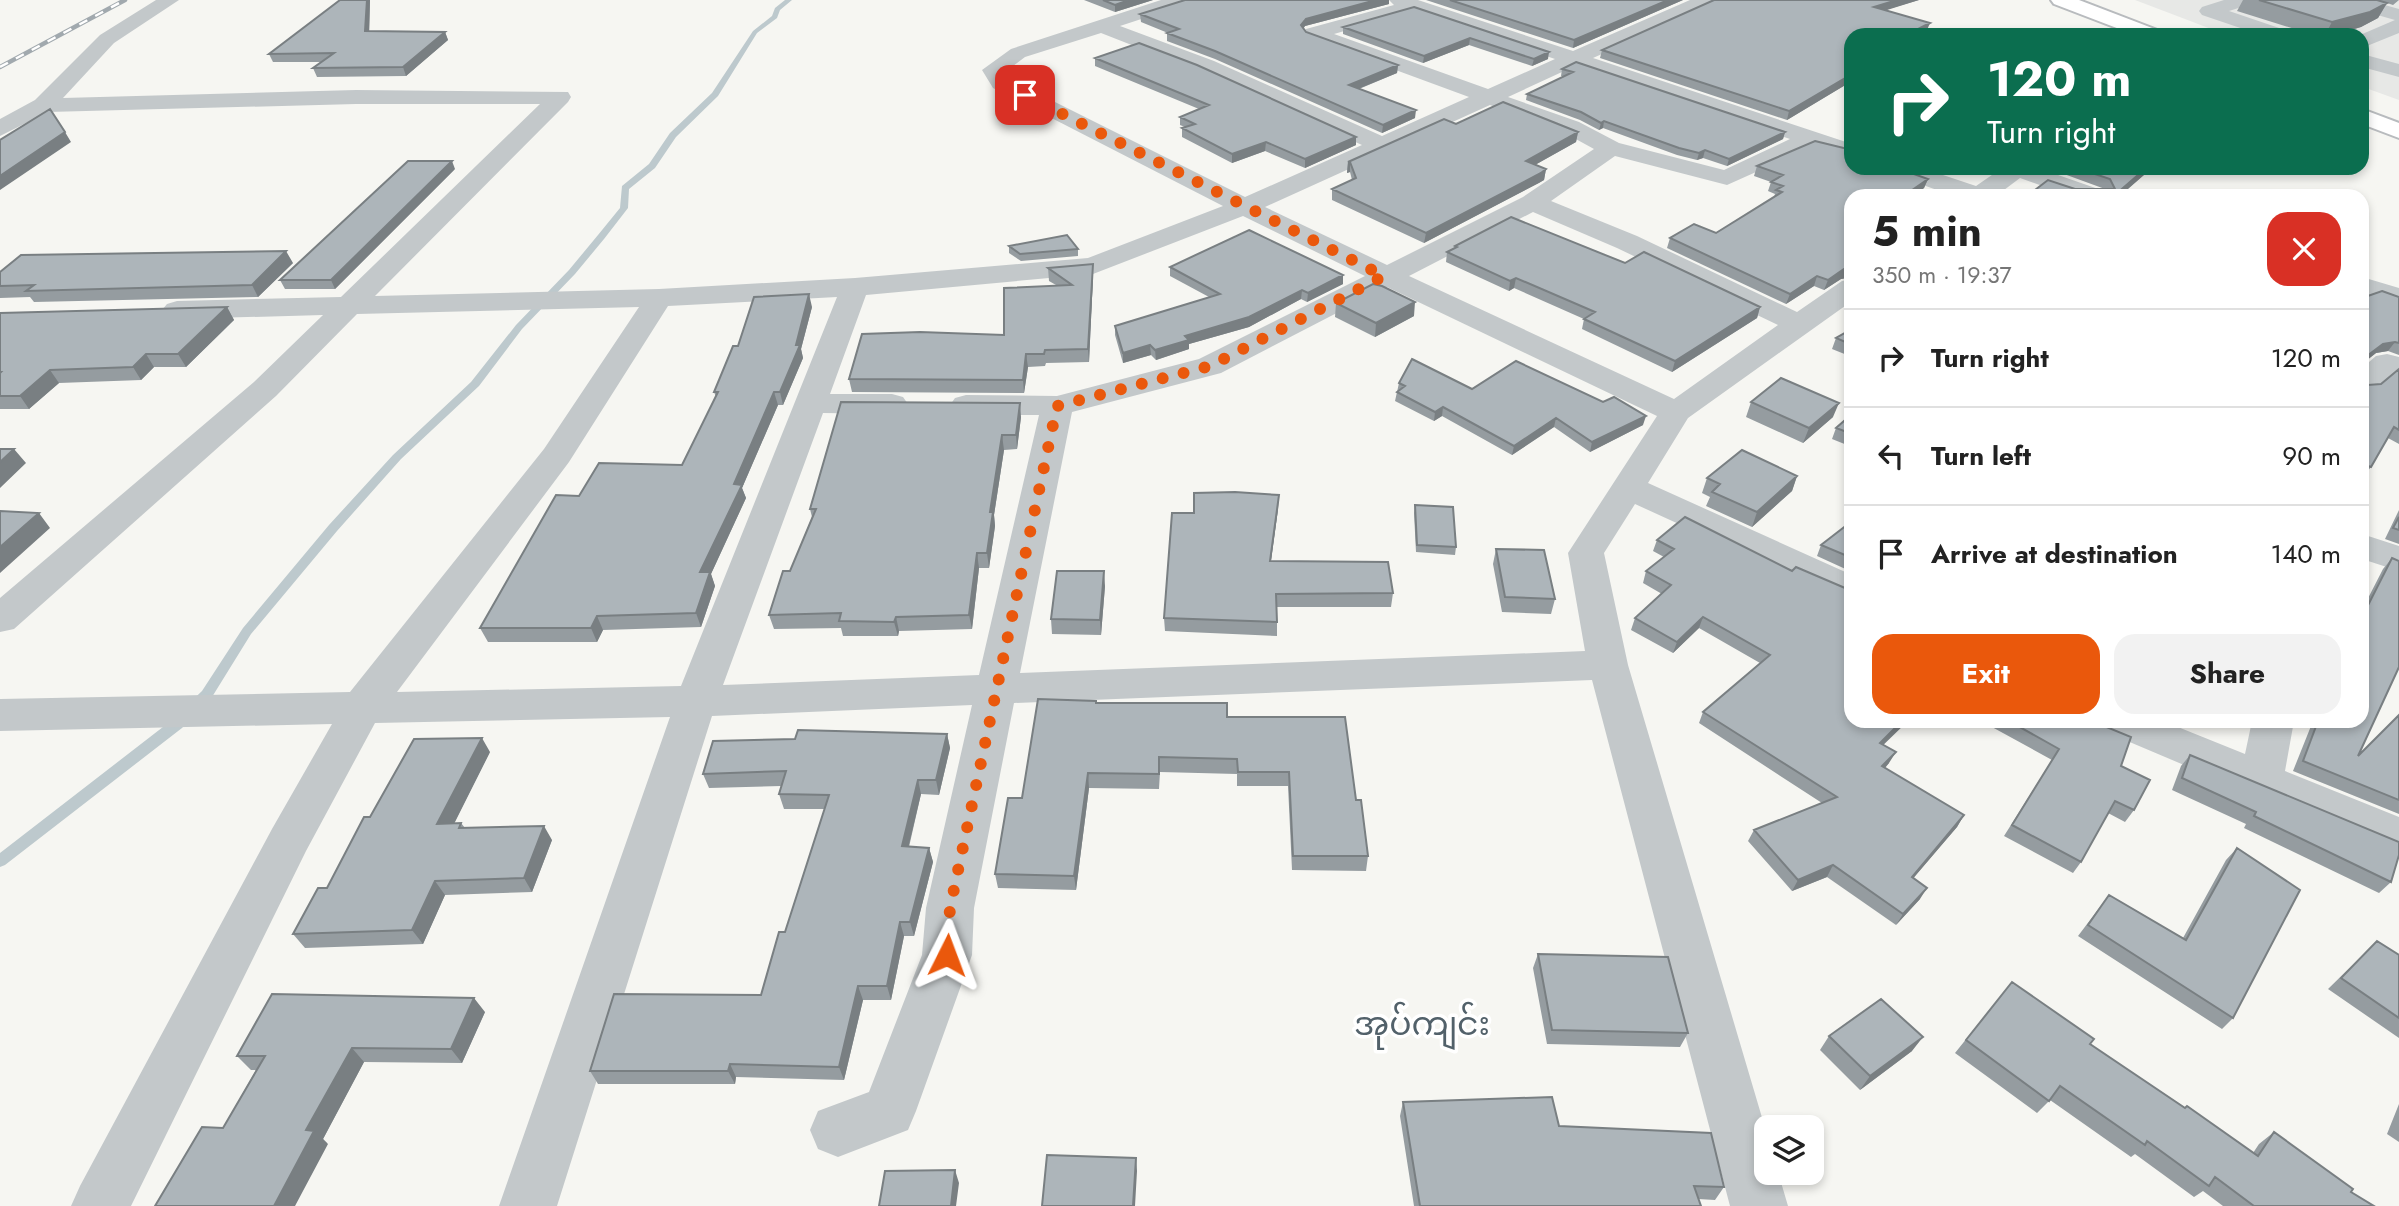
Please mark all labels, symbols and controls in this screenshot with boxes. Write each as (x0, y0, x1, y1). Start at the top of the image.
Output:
text: 120 m (1987, 44, 2131, 114)
icon: right (1872, 56, 1963, 147)
pin (995, 65, 1055, 125)
icon: arrive (1006, 76, 1044, 114)
text: Turn right (1987, 109, 2116, 155)
text: 5 min (1872, 201, 1982, 262)
button: close (2267, 212, 2341, 286)
text: 350 m · 19:37 (1872, 258, 2012, 292)
icon: right (1872, 339, 1910, 377)
text: Turn right (1931, 339, 2049, 377)
text: 120 m (2271, 339, 2341, 377)
icon: left (1872, 437, 1910, 475)
text: Turn left (1931, 437, 2031, 475)
text: 90 m (2282, 437, 2341, 475)
icon: arrive (1872, 535, 1910, 573)
text: Arrive at destination (1931, 535, 2178, 573)
text: 140 m (2270, 535, 2341, 573)
button: Exit (1872, 634, 2100, 714)
button: Share (2114, 634, 2341, 714)
position arrow (910, 918, 984, 992)
district label: အုပ်ကျင်း (1354, 1000, 1490, 1050)
map controls (1754, 1115, 1824, 1185)
button: layers (1754, 1115, 1824, 1185)

